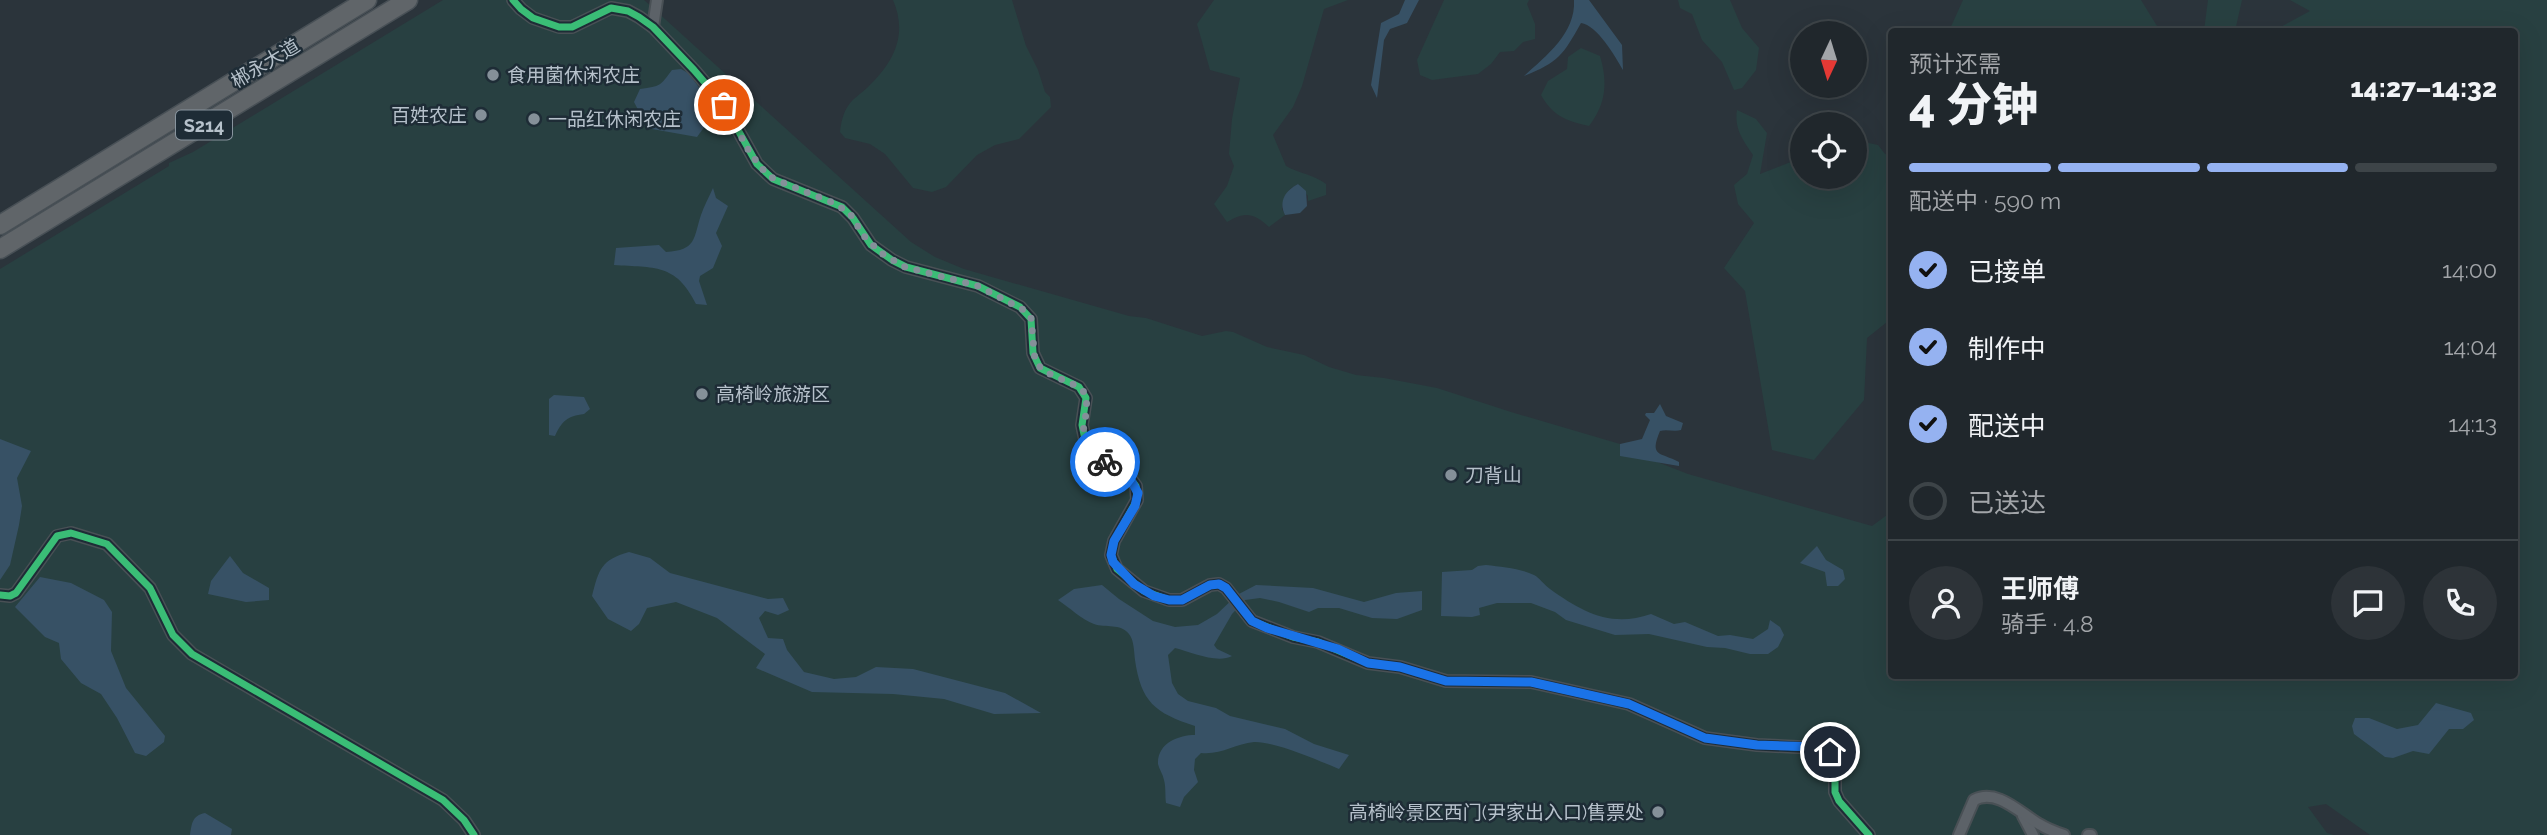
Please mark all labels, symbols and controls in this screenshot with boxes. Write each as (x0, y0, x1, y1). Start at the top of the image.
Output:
north arrow (1790, 21, 1867, 98)
map controls (1790, 21, 1867, 189)
street label: 郴永大道 (227, 34, 303, 92)
text: 预计还需 (1909, 50, 2001, 77)
place label: 食用菌休闲农庄 (507, 64, 640, 86)
marker: 食用菌休闲农庄 (485, 67, 501, 83)
text: 14:27–14:32 (2350, 73, 2497, 103)
pin (694, 75, 754, 135)
text: 4 分钟 (1909, 78, 2038, 132)
icon: bag (705, 86, 743, 124)
place label: 百姓农庄 (391, 104, 467, 126)
marker: 百姓农庄 (473, 107, 489, 123)
place label: 一品红休闲农庄 (548, 108, 681, 130)
road number: S214 (176, 110, 232, 140)
marker: 一品红休闲农庄 (526, 111, 542, 127)
button: locate (1790, 112, 1867, 189)
text: 配送中 · 590 m (1909, 187, 2061, 214)
icon: check (1909, 251, 1947, 289)
text: 14:00 (2442, 256, 2497, 283)
text: 已接单 (1968, 257, 2046, 287)
icon: check (1909, 328, 1947, 366)
text: 14:04 (2444, 333, 2497, 360)
text: 制作中 (1968, 334, 2046, 364)
place label: 高椅岭旅游区 (716, 383, 830, 405)
marker: 高椅岭旅游区 (694, 386, 710, 402)
icon: check (1909, 405, 1947, 443)
text: 14:13 (2448, 410, 2497, 437)
text: 配送中 (1968, 411, 2046, 441)
courier (1070, 427, 1140, 497)
icon: bike (1086, 443, 1124, 481)
place label: 刀背山 (1465, 464, 1522, 486)
marker: 刀背山 (1443, 467, 1459, 483)
text: 已送达 (1968, 488, 2046, 518)
button: person (1909, 566, 1983, 640)
button: chat (2331, 566, 2405, 640)
button: phone (2423, 566, 2497, 640)
text: 王师傅 (2001, 574, 2079, 604)
text: 骑手 · 4.8 (2001, 610, 2094, 637)
pin (1800, 722, 1860, 782)
icon: home (1811, 733, 1849, 771)
place label: 高椅岭景区西门(尹家出入口)售票处 (1349, 801, 1644, 823)
marker: 高椅岭景区西门(尹家出入口)售票处 (1650, 804, 1666, 820)

